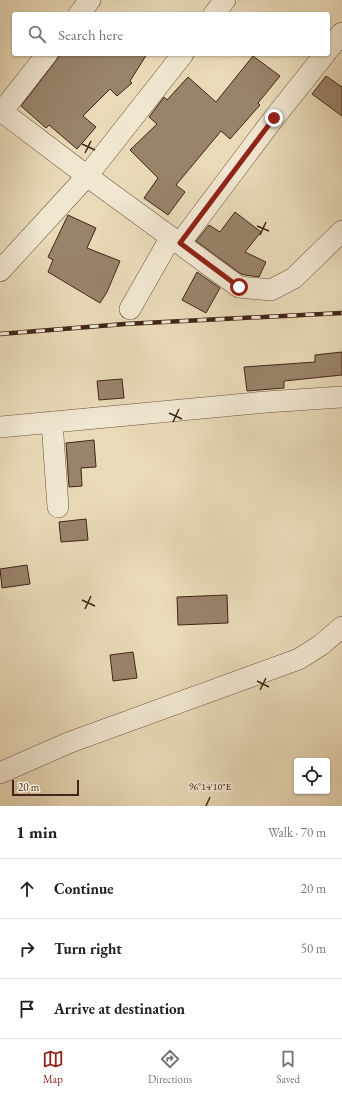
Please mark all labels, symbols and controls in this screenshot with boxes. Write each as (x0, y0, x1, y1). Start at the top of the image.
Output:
search box (12, 12, 330, 56)
icon: search (26, 23, 48, 45)
text: Search here (58, 25, 123, 44)
route end (265, 109, 283, 127)
route start (230, 278, 248, 296)
map controls (294, 758, 330, 794)
button: locate (294, 758, 330, 794)
scale bar (12, 778, 79, 797)
text: 20 m (18, 780, 39, 794)
text: 96°14'10"E (189, 780, 232, 793)
text: 1 min (16, 821, 57, 843)
text: Walk · 70 m (268, 824, 326, 841)
icon: ahead (16, 878, 38, 900)
text: Continue (54, 879, 114, 898)
text: 20 m (301, 880, 326, 897)
icon: right (16, 938, 38, 960)
text: Turn right (54, 939, 122, 958)
text: 50 m (301, 940, 326, 957)
icon: arrive (16, 998, 38, 1020)
text: Arrive at destination (54, 999, 185, 1018)
tab: Map (42, 1048, 64, 1086)
tab: Directions (148, 1048, 192, 1086)
tab: Saved (276, 1048, 300, 1086)

